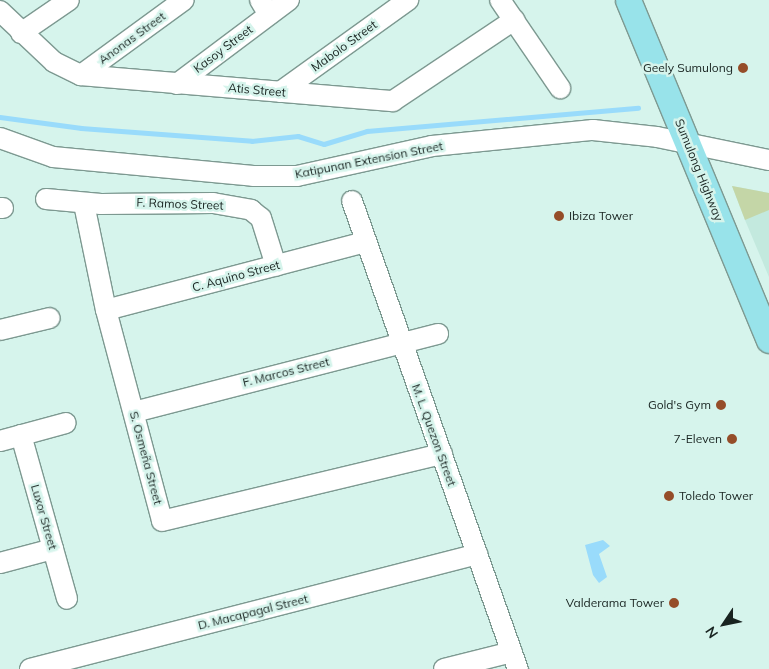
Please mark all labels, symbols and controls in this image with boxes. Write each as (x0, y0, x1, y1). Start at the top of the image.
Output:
street label: Anonas Street (96, 9, 168, 67)
street label: Mabolo Street (308, 17, 380, 75)
street label: Kasoy Street (191, 22, 255, 76)
place label: Geely Sumulong (643, 61, 733, 75)
marker: Geely Sumulong (737, 62, 749, 74)
street label: Atis Street (227, 80, 287, 100)
street label: Sumulong Highway (672, 117, 726, 223)
street label: Katipunan Extension Street (294, 139, 444, 181)
street label: F. Ramos Street (136, 195, 224, 213)
place label: Ibiza Tower (569, 209, 633, 223)
marker: Ibiza Tower (553, 210, 565, 222)
street label: C. Aquino Street (191, 257, 281, 295)
street label: F. Marcos Street (241, 354, 331, 390)
street label: M. L. Quezon Street (409, 382, 459, 488)
place label: Gold's Gym (648, 398, 711, 412)
marker: Gold's Gym (715, 399, 727, 411)
street label: S. Osmeña Street (127, 410, 165, 506)
place label: 7-Eleven (673, 432, 722, 446)
marker: 7-Eleven (726, 433, 738, 445)
street label: Luxor Street (28, 483, 60, 551)
place label: Toledo Tower (679, 489, 753, 503)
marker: Toledo Tower (663, 490, 675, 502)
street label: D. Macapagal Street (196, 591, 310, 633)
place label: Valderama Tower (566, 596, 664, 610)
marker: Valderama Tower (668, 597, 680, 609)
north arrow (699, 599, 749, 649)
text: N (701, 623, 722, 642)

